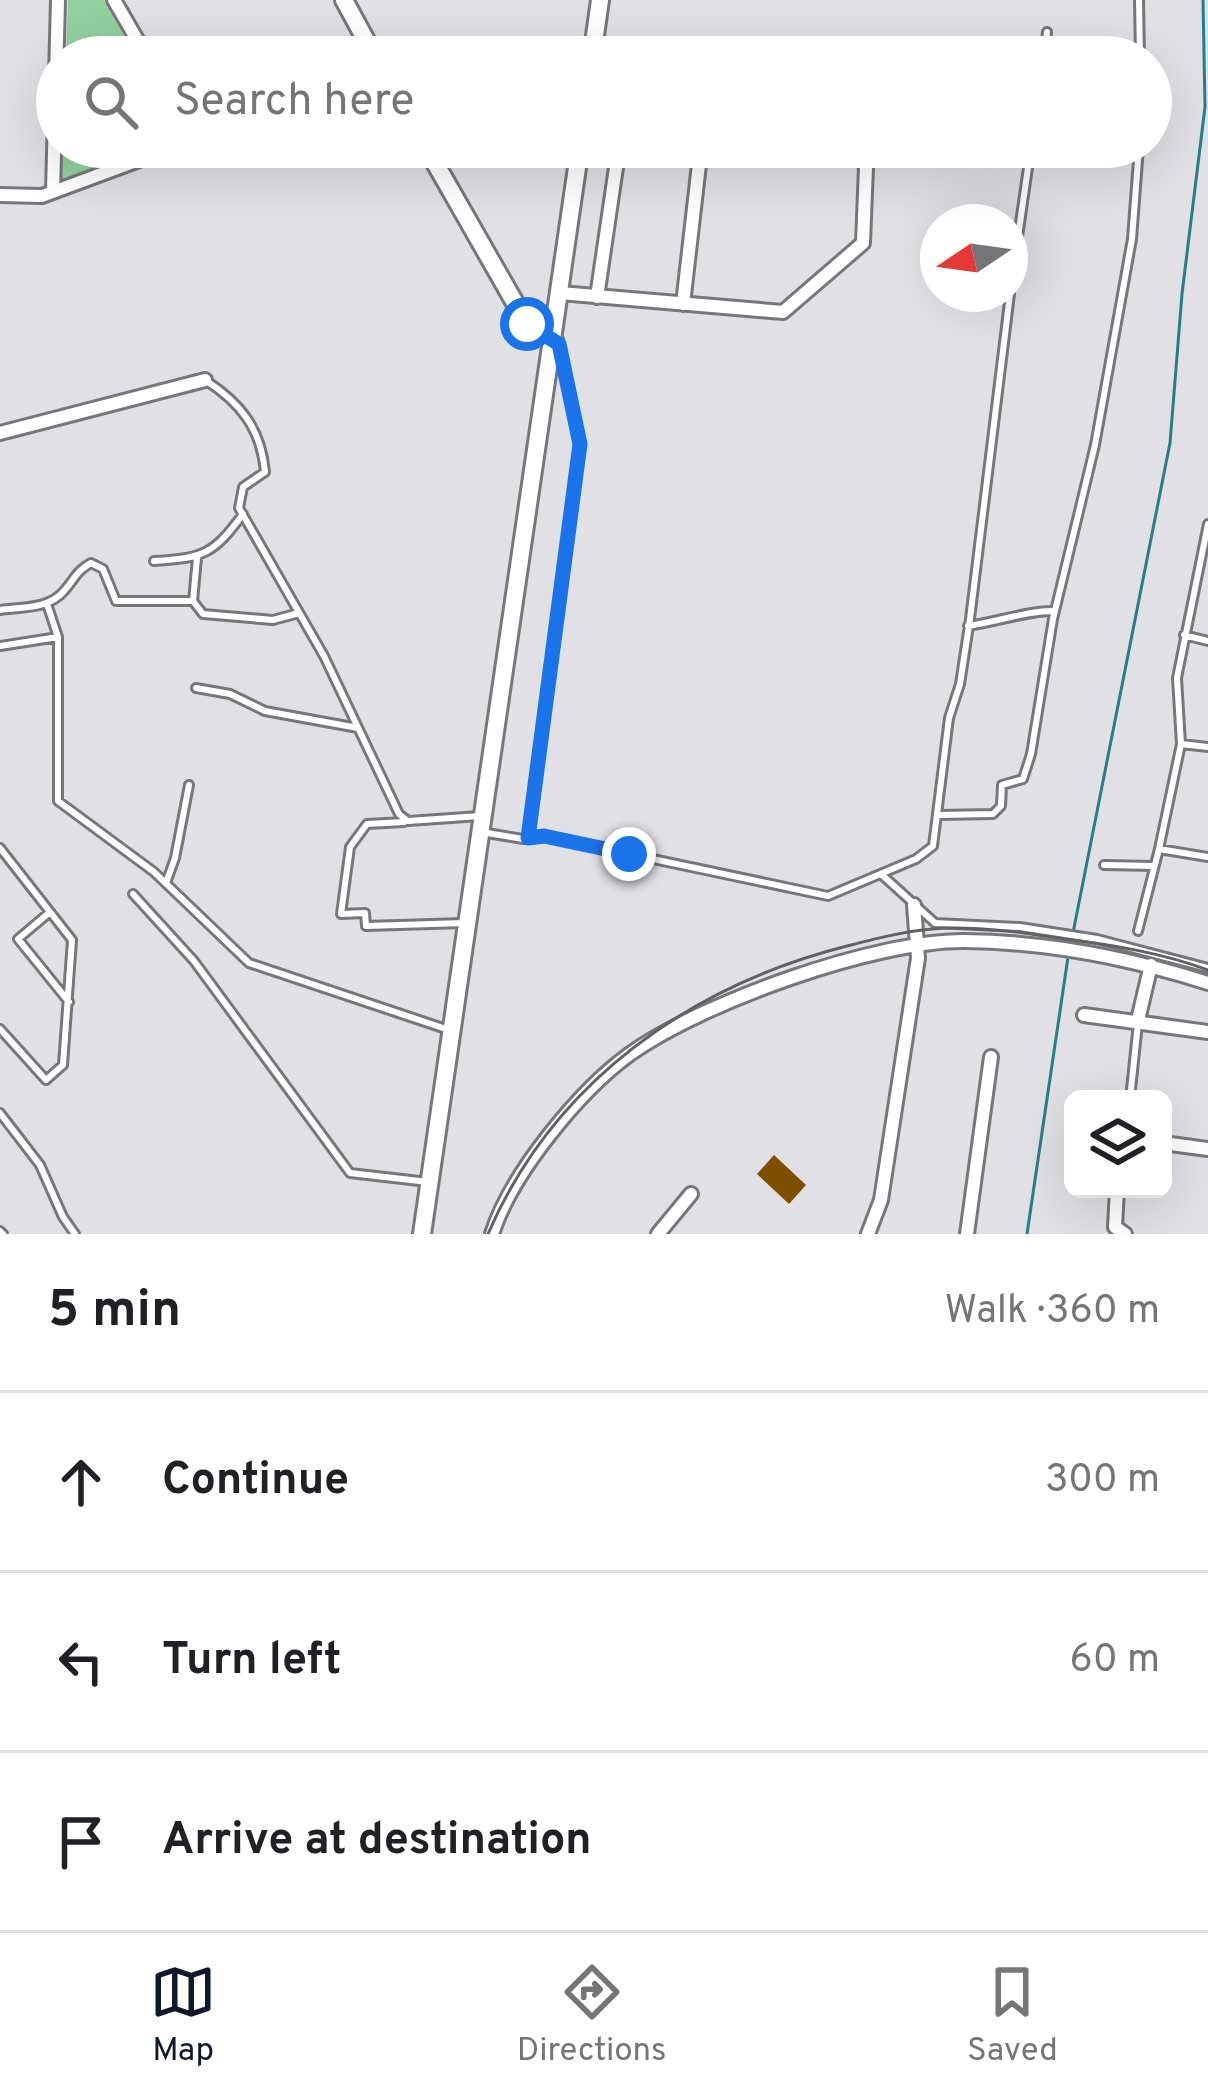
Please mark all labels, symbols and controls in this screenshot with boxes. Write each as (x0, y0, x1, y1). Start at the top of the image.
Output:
search box (36, 36, 1172, 168)
icon: search (78, 69, 144, 135)
text: Search here (174, 74, 414, 131)
north arrow (920, 204, 1028, 312)
route start (500, 297, 554, 351)
route end (602, 827, 656, 881)
map controls (1064, 1090, 1172, 1198)
button: layers (1064, 1090, 1172, 1198)
text: 5 min (48, 1280, 181, 1345)
text: Walk · 360 m (944, 1288, 1160, 1337)
icon: ahead (48, 1449, 114, 1515)
text: Continue (162, 1453, 349, 1510)
text: 300 m (1045, 1457, 1160, 1506)
icon: left (48, 1629, 114, 1695)
text: Turn left (162, 1633, 341, 1690)
text: 60 m (1069, 1637, 1160, 1686)
icon: arrive (48, 1809, 114, 1875)
text: Arrive at destination (162, 1813, 592, 1870)
tab: Map (150, 1959, 216, 2073)
tab: Directions (517, 1959, 667, 2073)
tab: Saved (967, 1959, 1058, 2073)

